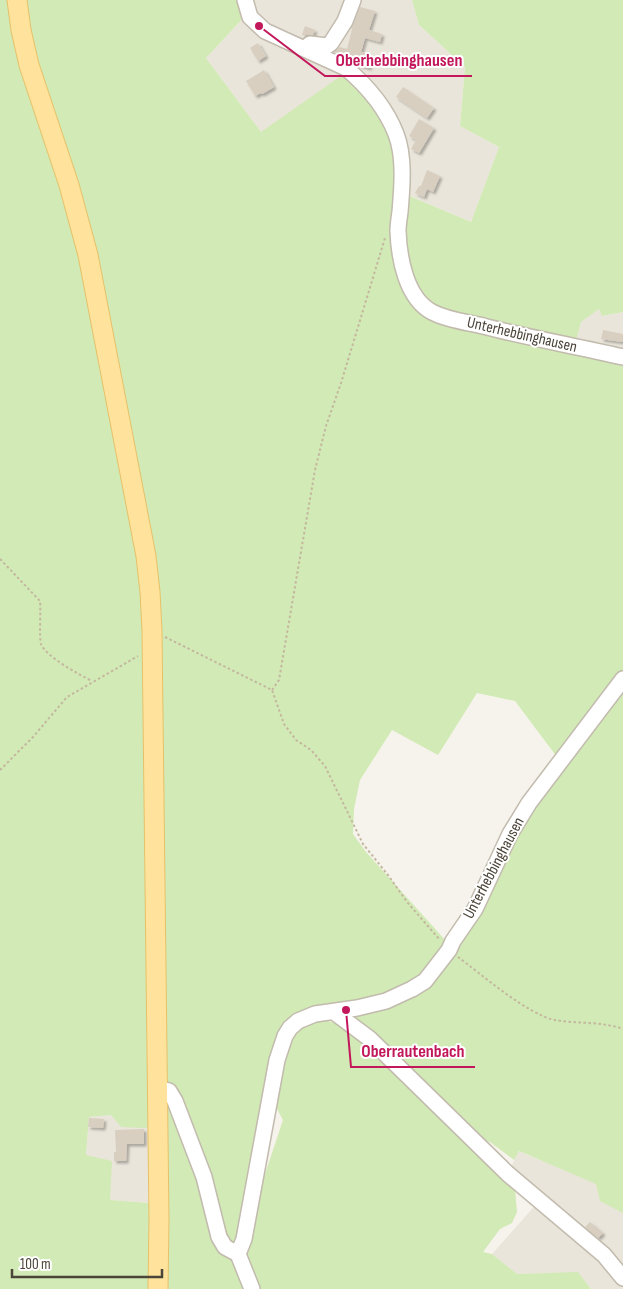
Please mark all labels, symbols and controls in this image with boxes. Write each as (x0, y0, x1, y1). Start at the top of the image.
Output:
callout: Oberhebbinghausen (325, 43, 472, 76)
text: Oberhebbinghausen (336, 50, 462, 71)
street label: Unterhebbinghausen (465, 313, 579, 357)
street label: Unterhebbinghausen (459, 814, 529, 922)
callout: Oberrautenbach (351, 1034, 475, 1067)
text: Oberrautenbach (361, 1041, 465, 1062)
scale bar (12, 1246, 162, 1278)
text: 100 m (20, 1255, 51, 1274)

